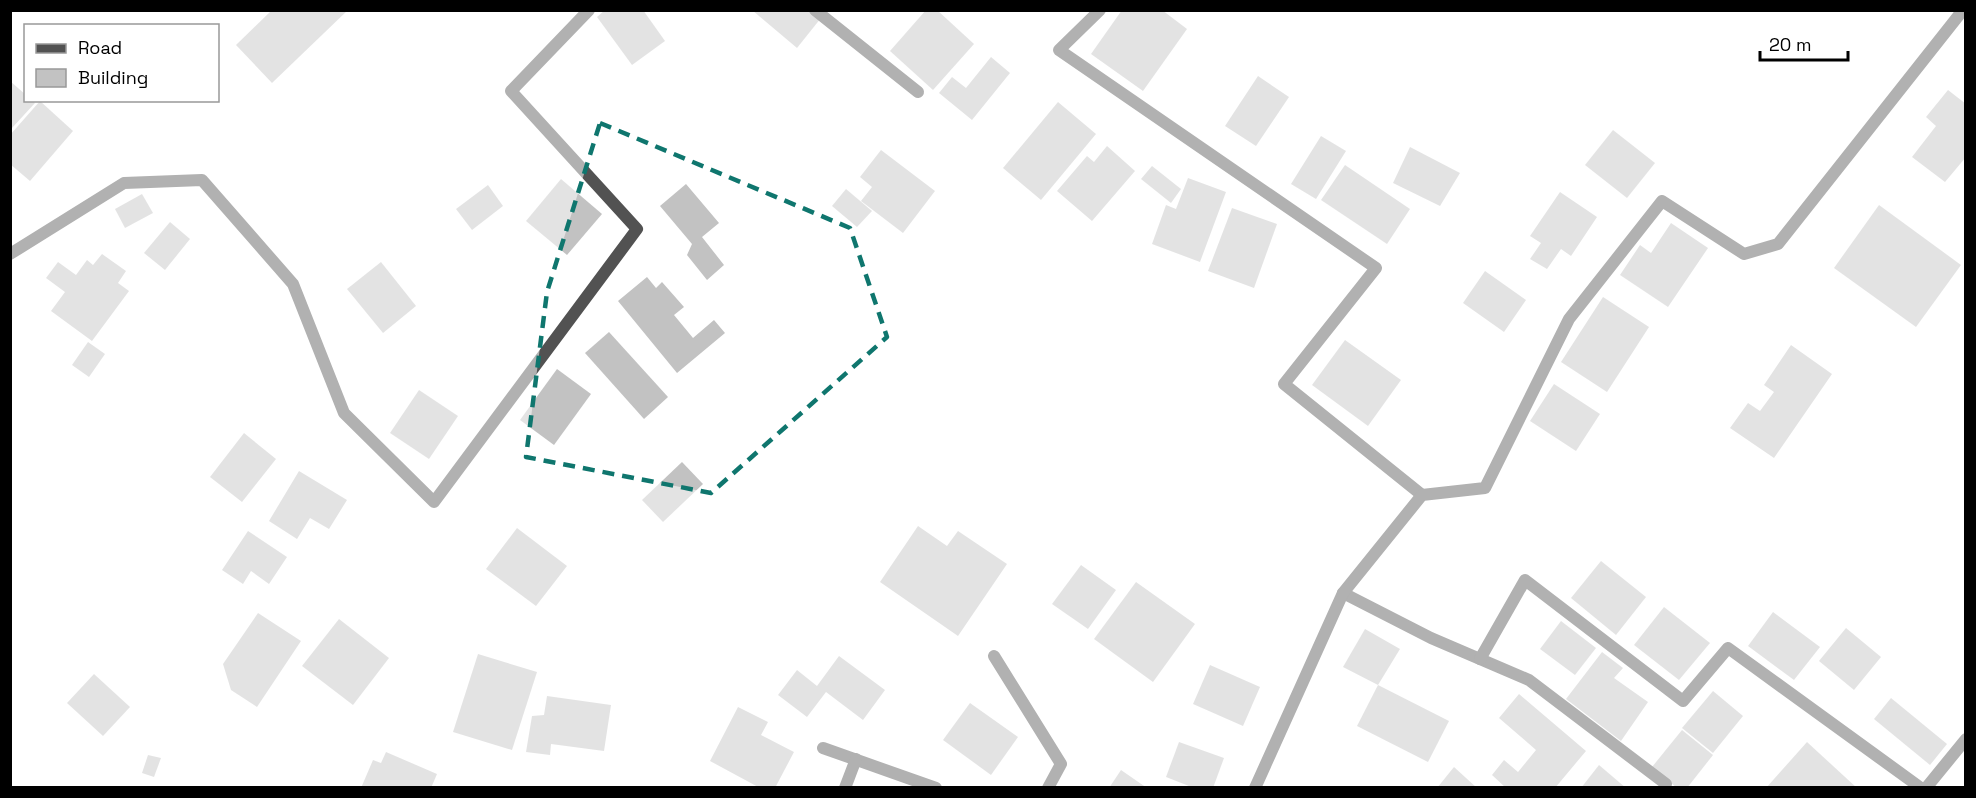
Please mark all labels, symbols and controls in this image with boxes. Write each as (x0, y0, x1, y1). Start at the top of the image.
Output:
legend (24, 24, 219, 102)
scale bar (1760, 24, 1848, 62)
text: 20 m (1769, 33, 1812, 56)
text: Road (78, 36, 122, 59)
text: Building (78, 66, 148, 89)

